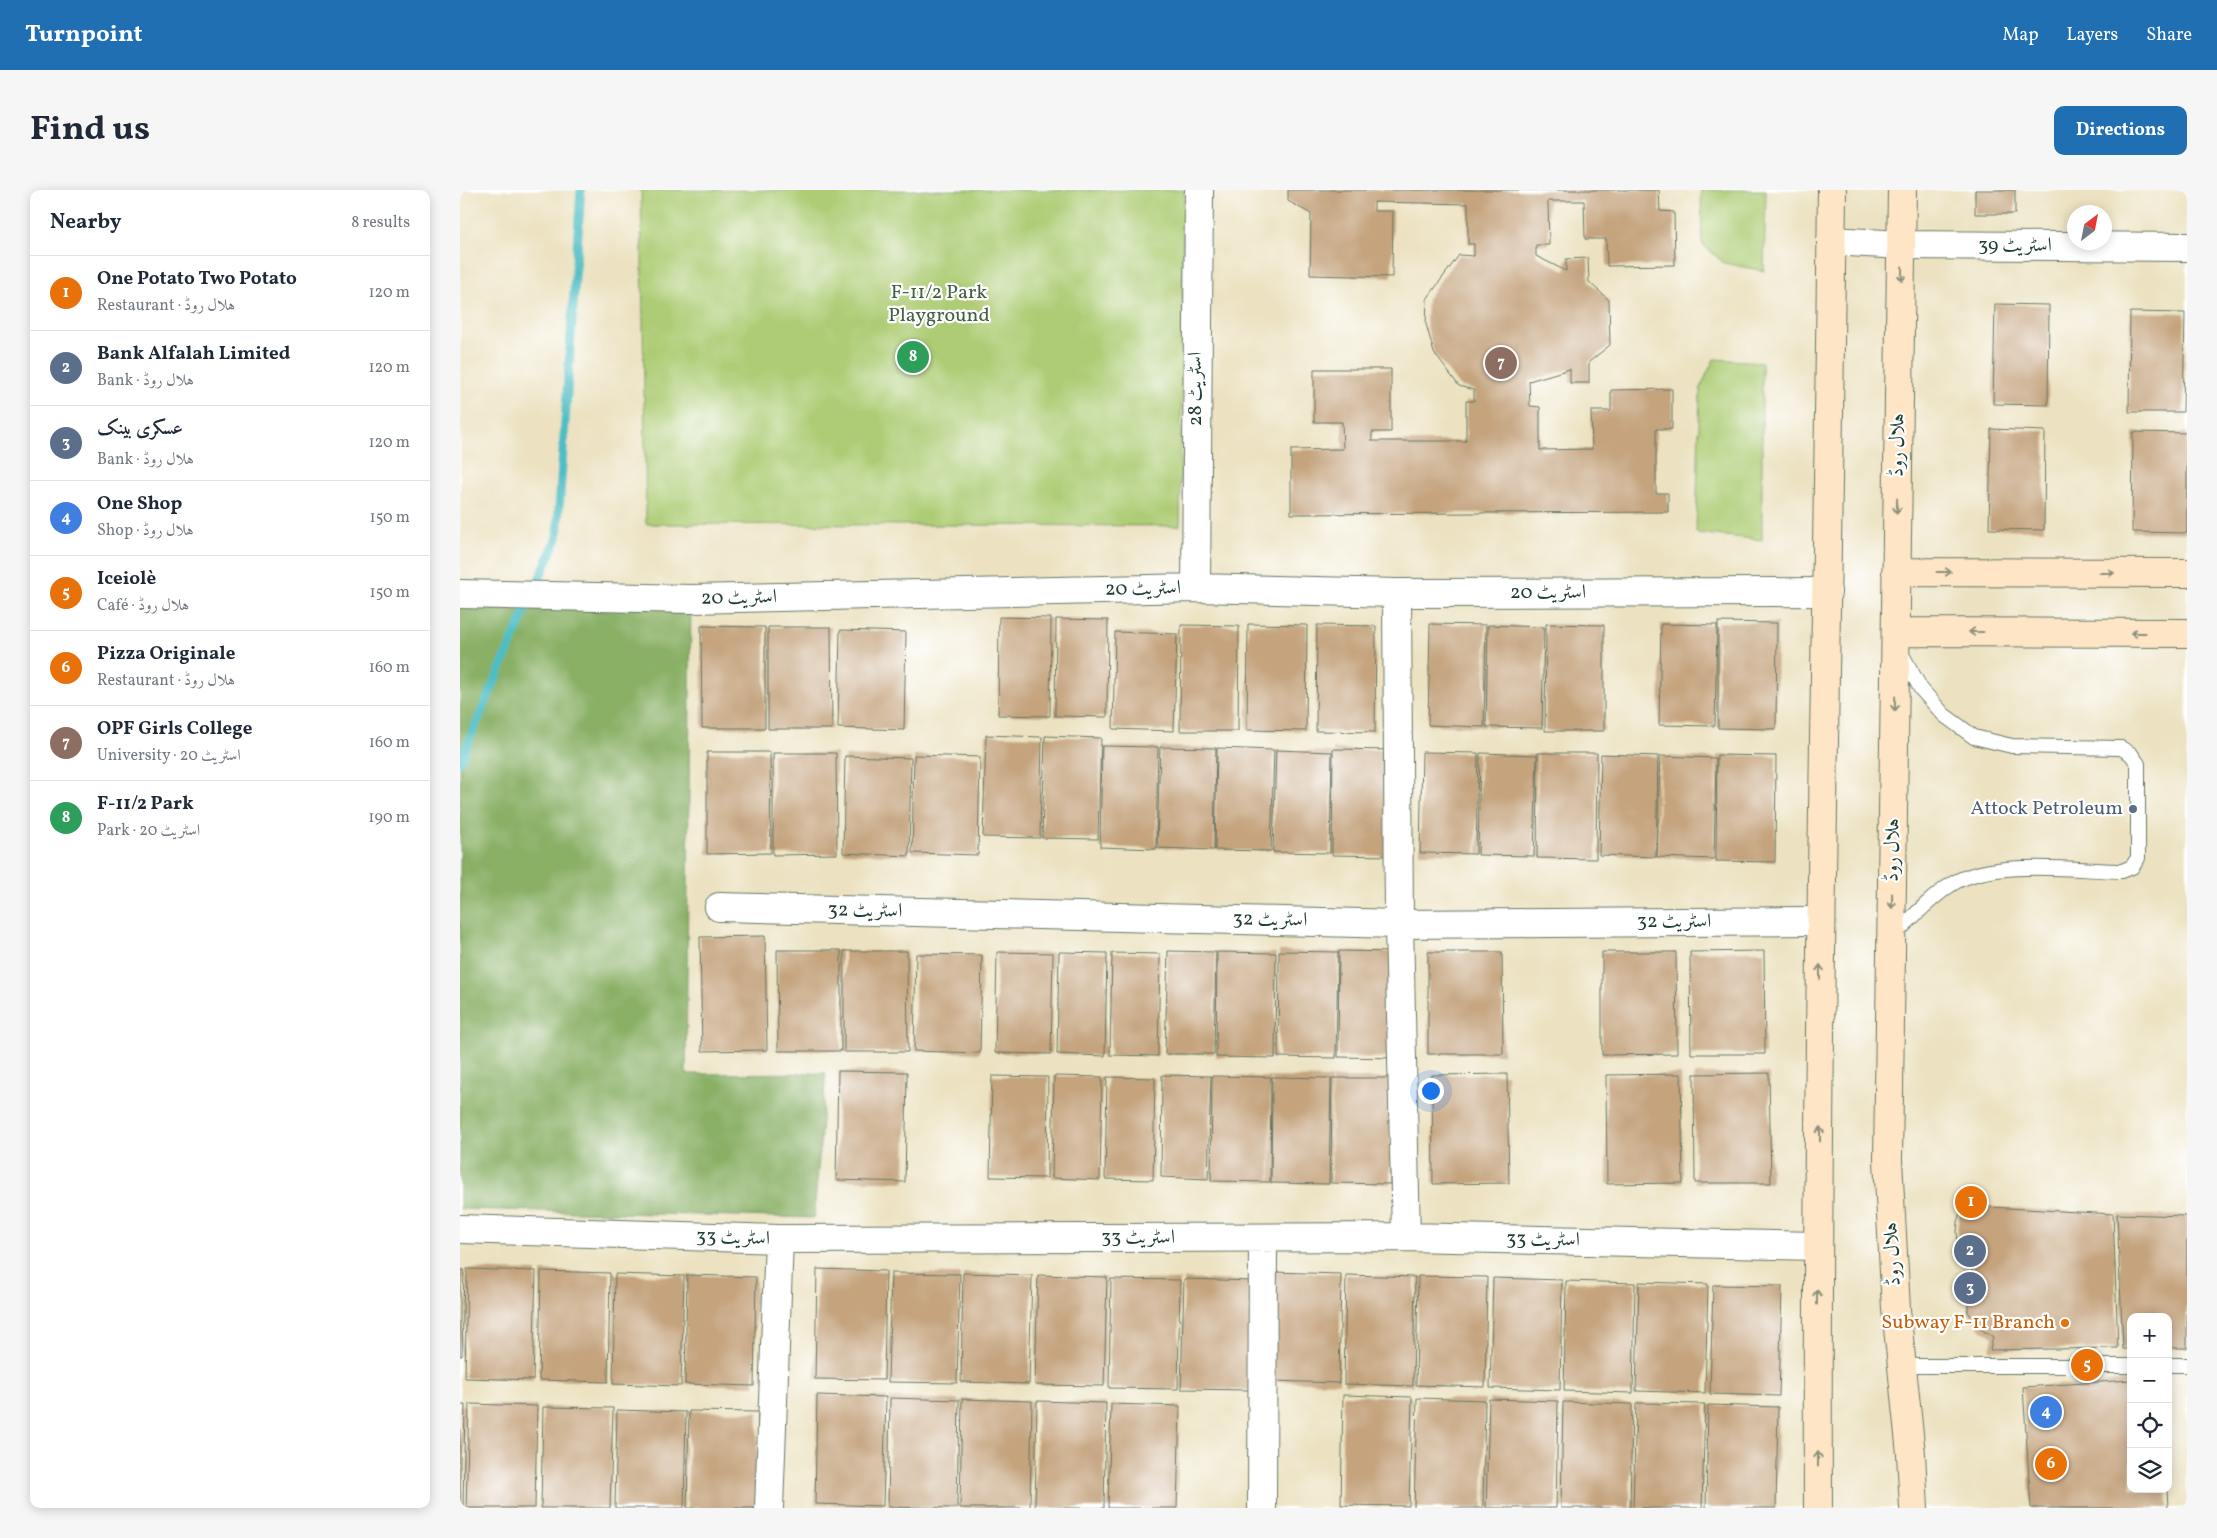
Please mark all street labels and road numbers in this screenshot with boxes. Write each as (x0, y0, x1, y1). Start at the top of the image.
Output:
street label: اسٹریٹ 39 (1978, 232, 2052, 260)
street label: اسٹریٹ 28 (1182, 352, 1210, 426)
street label: ہلال روڈ (1883, 413, 1913, 477)
street label: اسٹریٹ 20 (1105, 574, 1181, 604)
street label: اسٹریٹ 20 (1510, 579, 1586, 607)
street label: اسٹریٹ 20 (701, 583, 777, 613)
street label: ہلال روڈ (1878, 818, 1908, 882)
street label: اسٹریٹ 32 (827, 896, 903, 926)
street label: اسٹریٹ 32 (1232, 905, 1308, 935)
street label: اسٹریٹ 32 (1637, 908, 1711, 936)
street label: ہلال روڈ (1877, 1221, 1909, 1287)
street label: اسٹریٹ 33 (695, 1223, 771, 1253)
street label: اسٹریٹ 33 (1101, 1224, 1175, 1252)
street label: اسٹریٹ 33 (1506, 1225, 1580, 1255)

